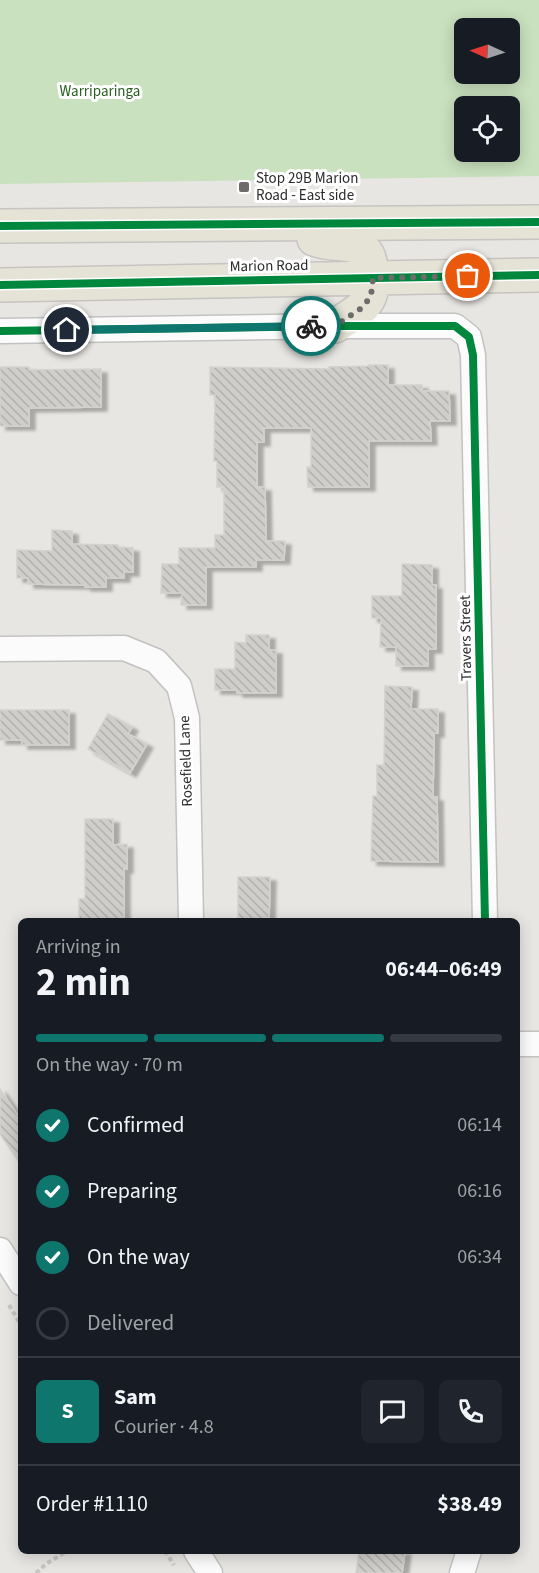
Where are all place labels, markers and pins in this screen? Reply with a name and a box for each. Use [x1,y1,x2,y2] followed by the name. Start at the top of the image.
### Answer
[256,168,358,206] place label: Stop 29B Marion Road - East side
[237,180,251,194] marker: Stop 29B Marion Road - East side
[442,250,493,301] pin
[41,304,92,355] pin

